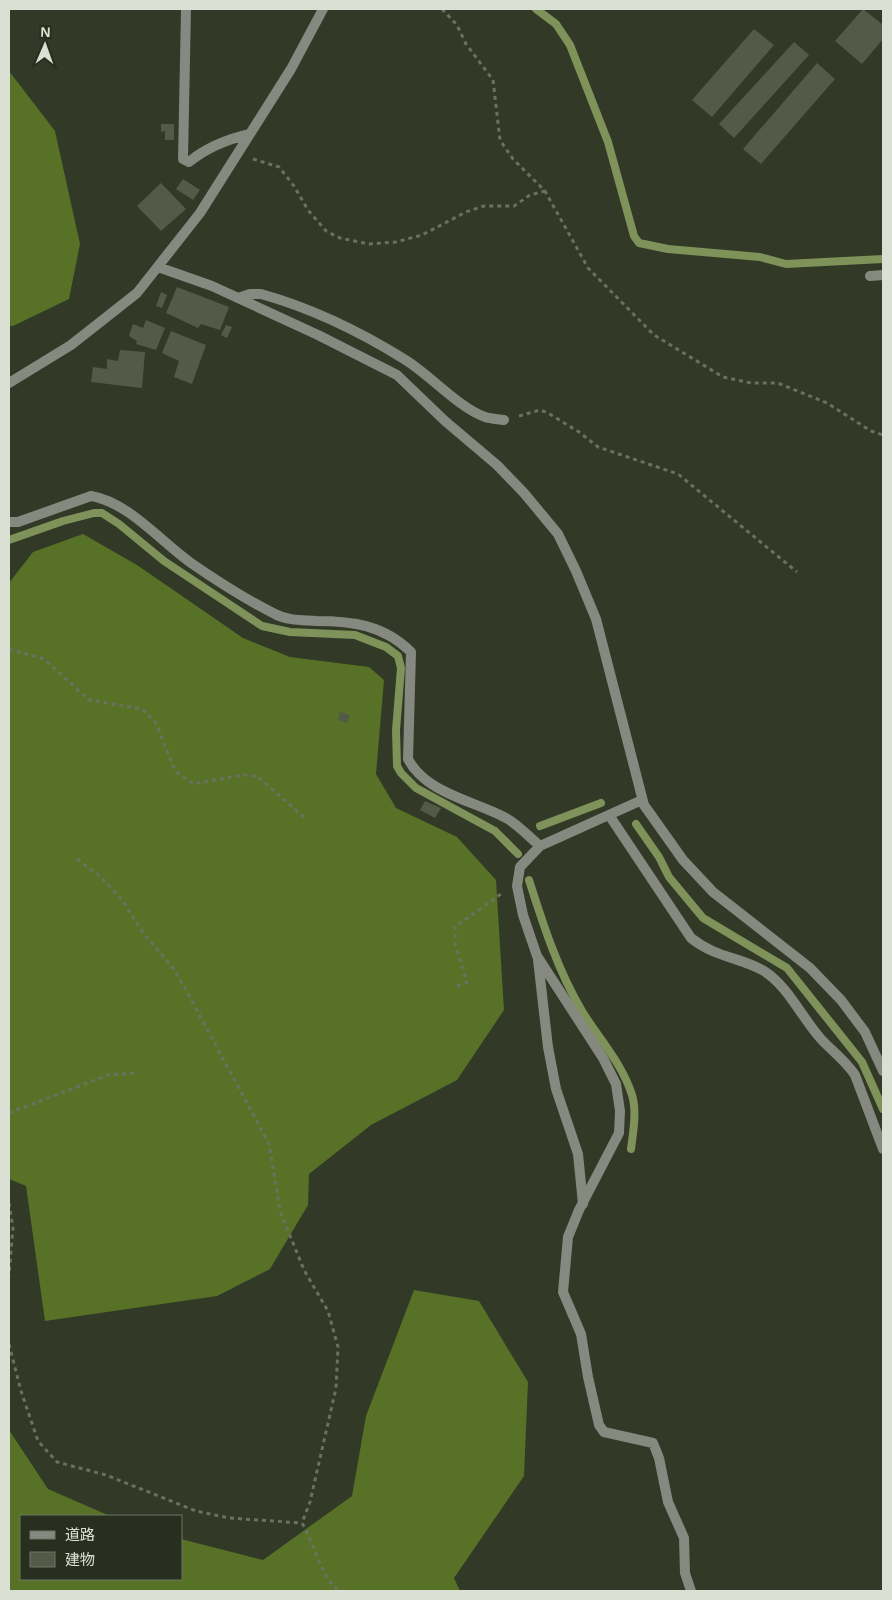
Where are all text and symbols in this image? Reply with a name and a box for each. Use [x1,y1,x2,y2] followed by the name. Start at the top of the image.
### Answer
[20,20,70,70] north arrow
[40,24,51,40] text: N
[20,1515,182,1580] legend
[65,1526,95,1543] text: 道路
[65,1551,95,1568] text: 建物

